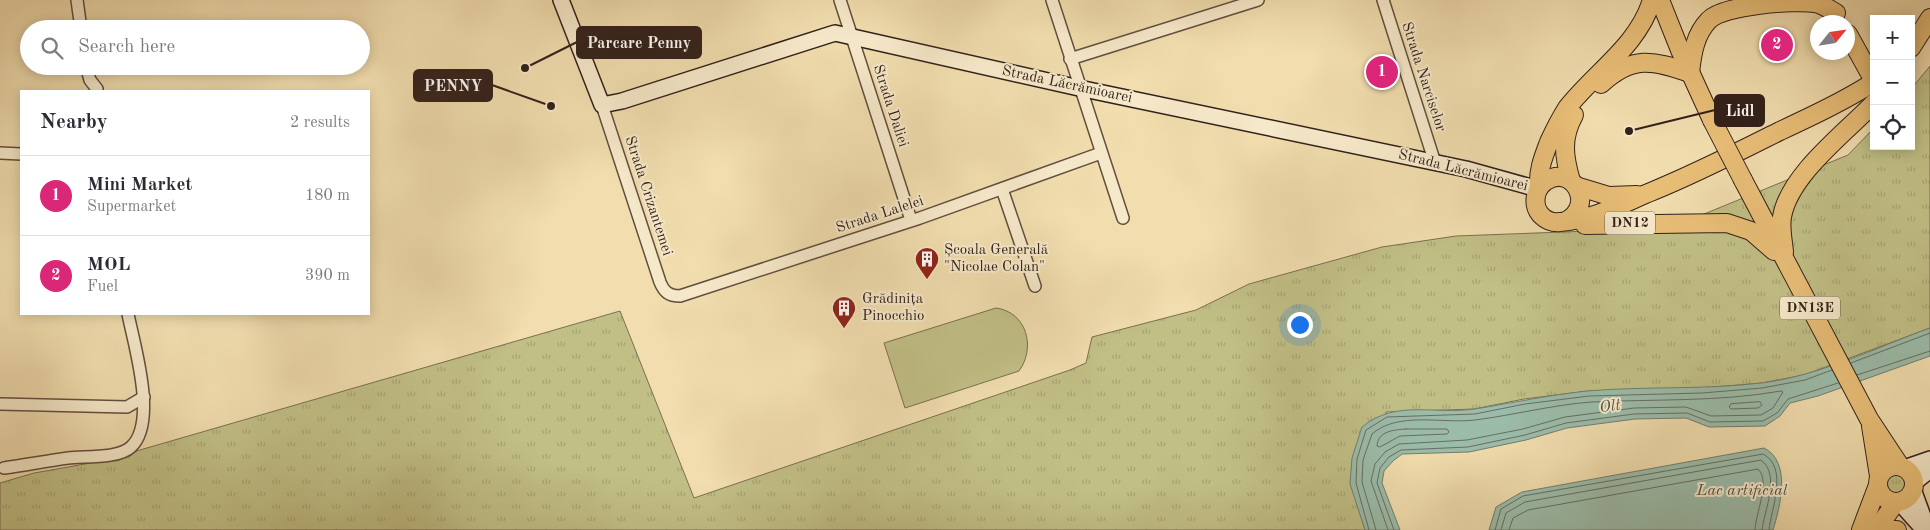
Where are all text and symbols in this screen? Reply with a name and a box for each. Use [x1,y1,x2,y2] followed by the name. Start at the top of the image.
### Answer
[1810,15,1855,60] north arrow
[1870,15,1915,150] map controls
[1870,15,1915,60] button: +
[20,20,370,75] search box
[1398,20,1448,134] street label: Strada Narciselor
[1761,26,1793,64] pin: 2
[577,27,701,58] callout: Parcare Penny
[38,34,66,62] icon: search
[587,36,691,52] text: Parcare Penny
[78,38,175,57] text: Search here
[1366,53,1398,91] pin: 1
[1870,60,1915,105] button: −
[870,63,910,149] street label: Strada Daliei
[1000,64,1134,106] street label: Strada Lăcrămioarei
[414,70,492,101] callout: PENNY
[424,79,482,95] text: PENNY
[1715,95,1764,126] callout: Lidl
[1726,104,1755,120] text: Lidl
[1870,105,1915,150] button: locate
[40,112,108,133] text: Nearby
[290,115,350,131] text: 2 results
[622,134,674,258] street label: Strada Crizantemei
[1397,148,1529,194] street label: Strada Lăcrămioarei
[87,176,192,195] text: Mini Market
[51,188,61,204] text: 1
[305,188,350,204] text: 180 m
[834,194,926,236] street label: Strada Lalelei
[87,199,176,215] text: Supermarket
[1605,212,1655,234] road number: DN12
[944,243,1049,275] place label: Școala Generală "Nicolae Colan"
[914,246,940,280] building icon: Școala Generală "Nicolae Colan"
[87,256,130,275] text: MOL
[51,268,61,284] text: 2
[305,268,350,284] text: 390 m
[87,279,118,295] text: Fuel
[862,292,925,324] place label: Grădinița Pinocchio
[831,295,857,329] building icon: Grădinița Pinocchio
[1780,296,1840,320] road number: DN13E
[1287,312,1313,338] your location
[1599,398,1622,416] water label: Olt
[1696,483,1788,499] water label: Lac artificial

